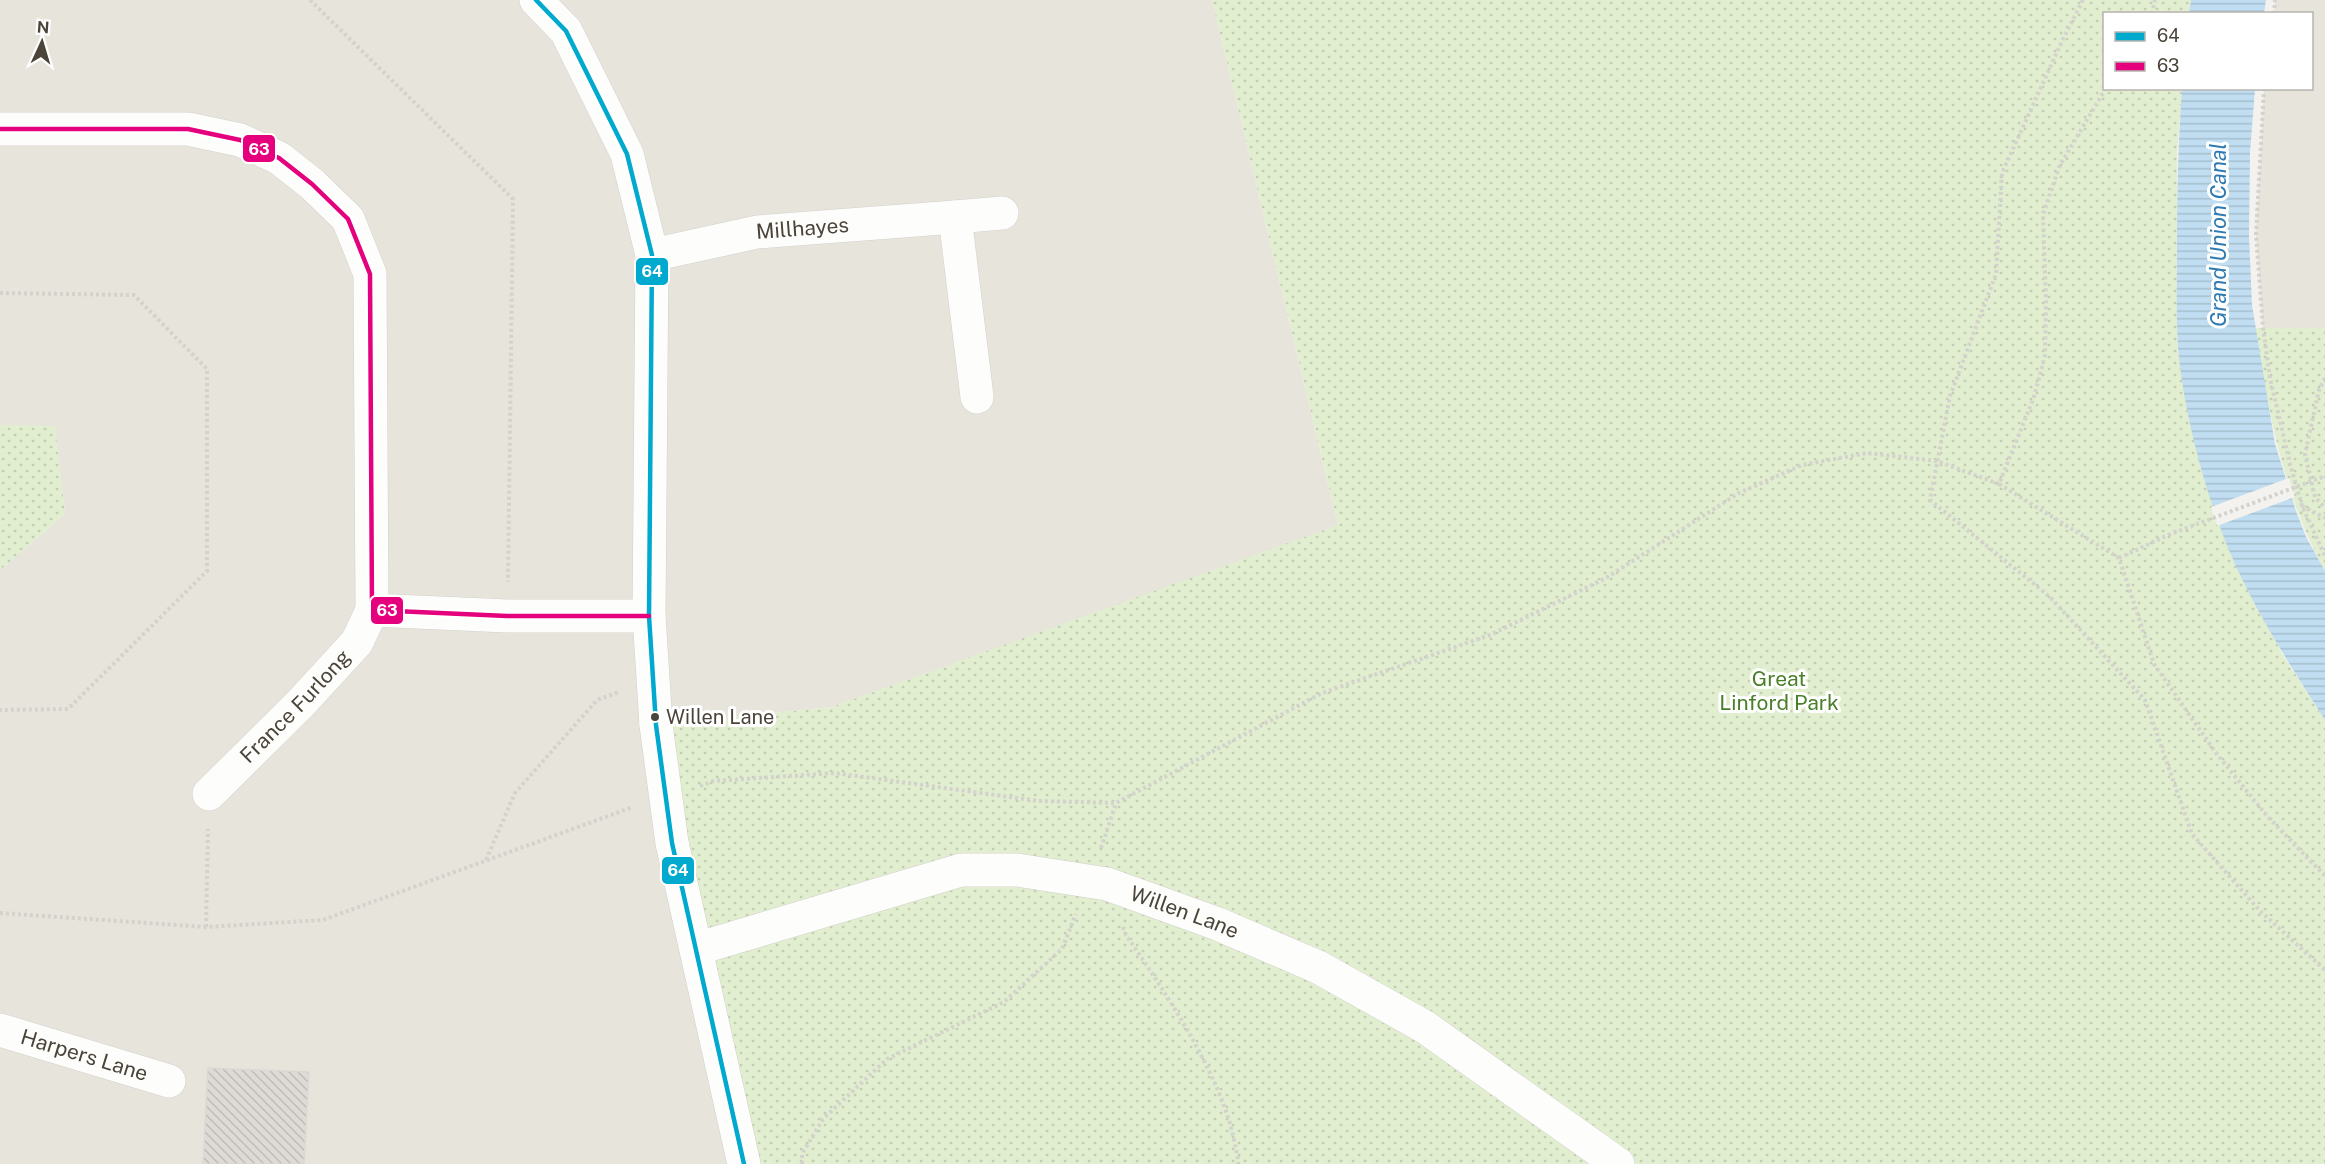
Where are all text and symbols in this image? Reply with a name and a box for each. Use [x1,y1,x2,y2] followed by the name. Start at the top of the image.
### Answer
[12,12,72,72] north arrow
[2103,12,2313,90] legend
[36,18,50,37] text: N
[2157,25,2180,46] text: 64
[2157,55,2179,76] text: 63
[242,134,276,163] line badge: 63
[248,140,270,159] text: 63
[2205,143,2231,327] water label: Grand Union Canal
[755,212,850,244] street label: Millhayes
[635,257,669,286] line badge: 64
[641,262,663,281] text: 64
[370,596,404,625] line badge: 63
[376,601,398,620] text: 63
[235,644,356,768] street label: France Furlong
[1719,666,1839,715] park label: Great Linford Park
[666,705,774,729] place label: Willen Lane
[649,711,661,723] marker: Willen Lane
[661,856,695,885] line badge: 64
[667,861,689,880] text: 64
[1127,880,1243,943] street label: Willen Lane
[18,1024,151,1086] street label: Harpers Lane

